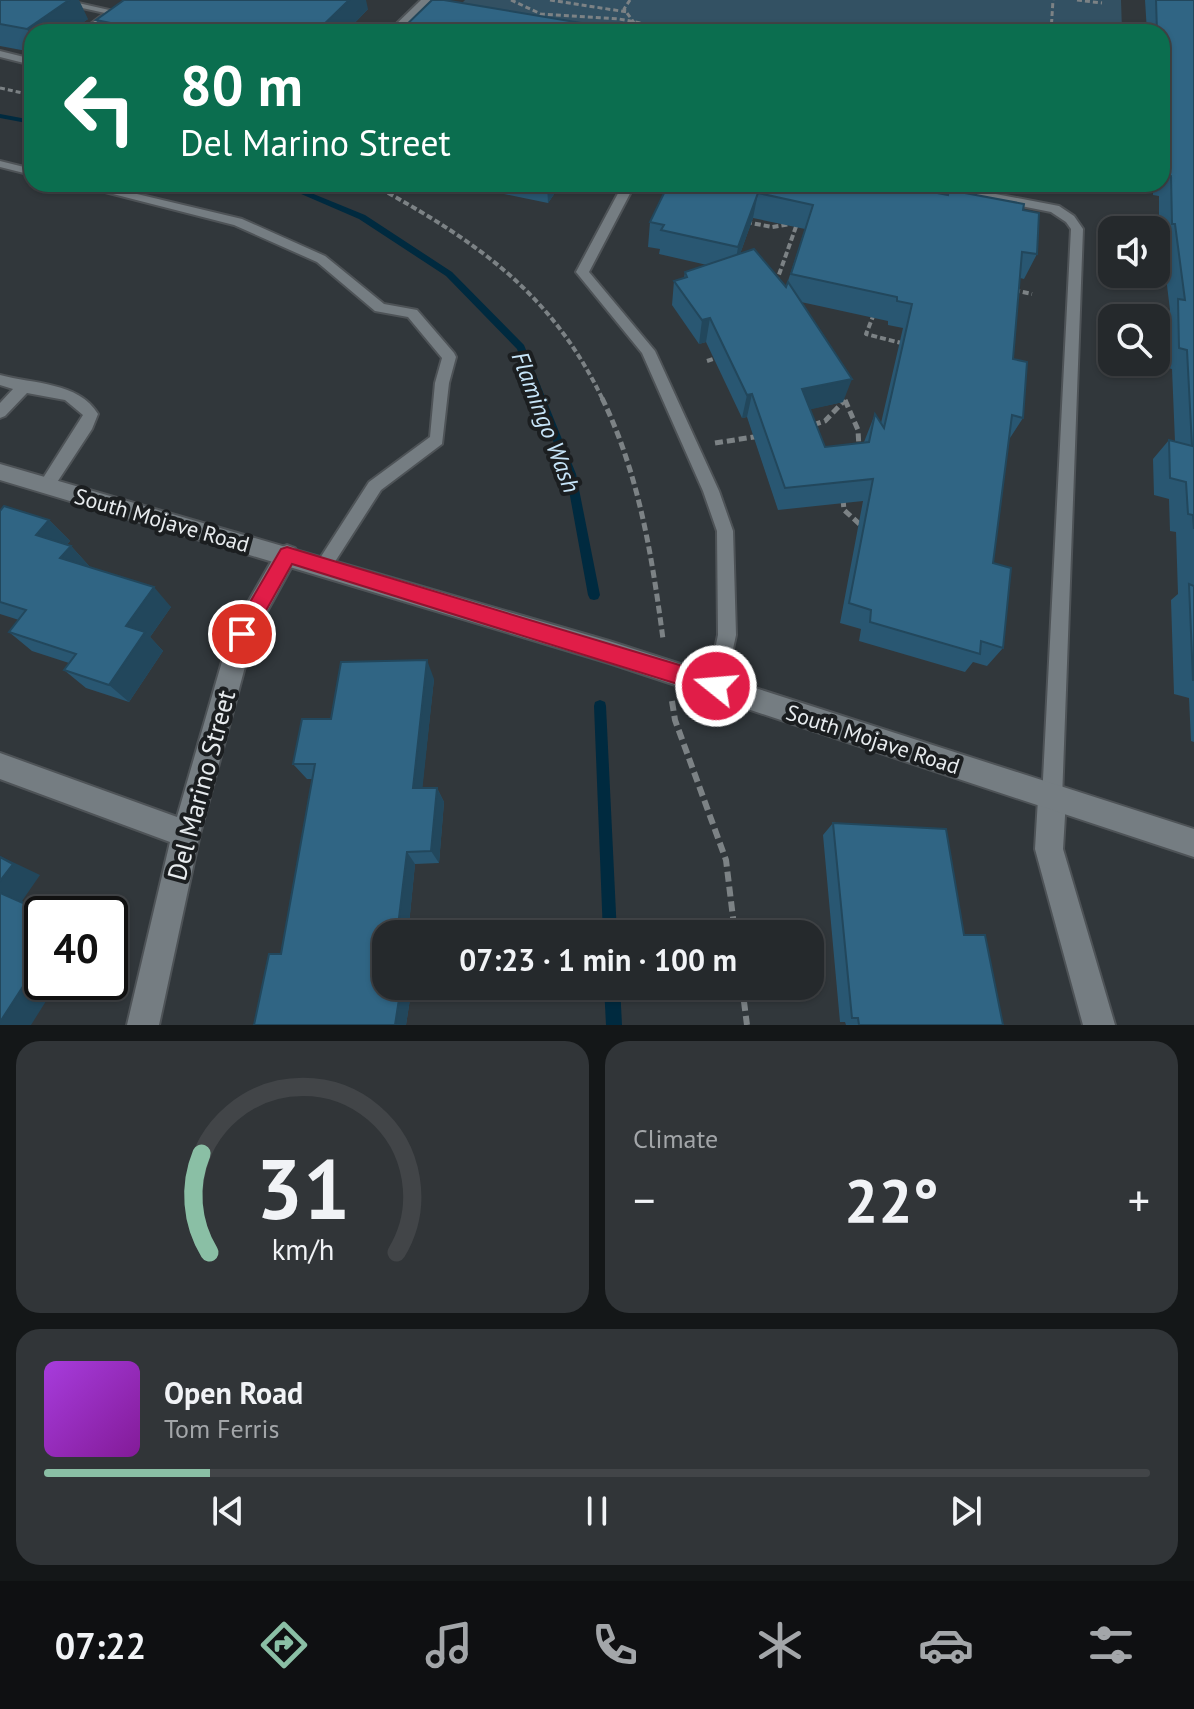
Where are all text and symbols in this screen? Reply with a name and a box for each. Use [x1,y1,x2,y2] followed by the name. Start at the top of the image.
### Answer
[180,49,303,121] text: 80 m
[48,56,152,160] icon: left
[180,119,451,166] text: Del Marino Street
[1098,216,1170,376] map controls
[1098,216,1170,288] button: sound
[1098,304,1170,376] button: search
[505,347,587,497] water label: Flamingo Wash
[71,482,253,558] street label: South Mojave Road
[208,600,276,668] pin
[220,612,264,656] icon: arrive
[674,644,758,728] position arrow
[160,686,242,884] street label: Del Marino Street
[783,698,963,780] street label: South Mojave Road
[24,896,128,1000] speed limit sign: 40
[459,940,737,979] text: 07:23 · 1 min · 100 m
[633,1122,718,1155] text: Climate
[255,1134,350,1242] text: 31
[844,1161,939,1239] text: 22°
[633,1171,655,1228] text: −
[1128,1171,1150,1228] text: +
[271,1231,334,1268] text: km/h
[164,1373,303,1412] text: Open Road
[164,1412,279,1445] text: Tom Ferris
[206,1489,250,1533] icon: previous
[575,1489,619,1533] icon: pause
[944,1489,988,1533] icon: next
[256,1617,312,1673] icon: directions
[421,1617,477,1673] icon: music
[587,1617,643,1673] icon: phone
[752,1617,808,1673] icon: climate
[918,1617,974,1673] icon: car
[1083,1617,1139,1673] icon: filters
[55,1622,146,1669] text: 07:22

